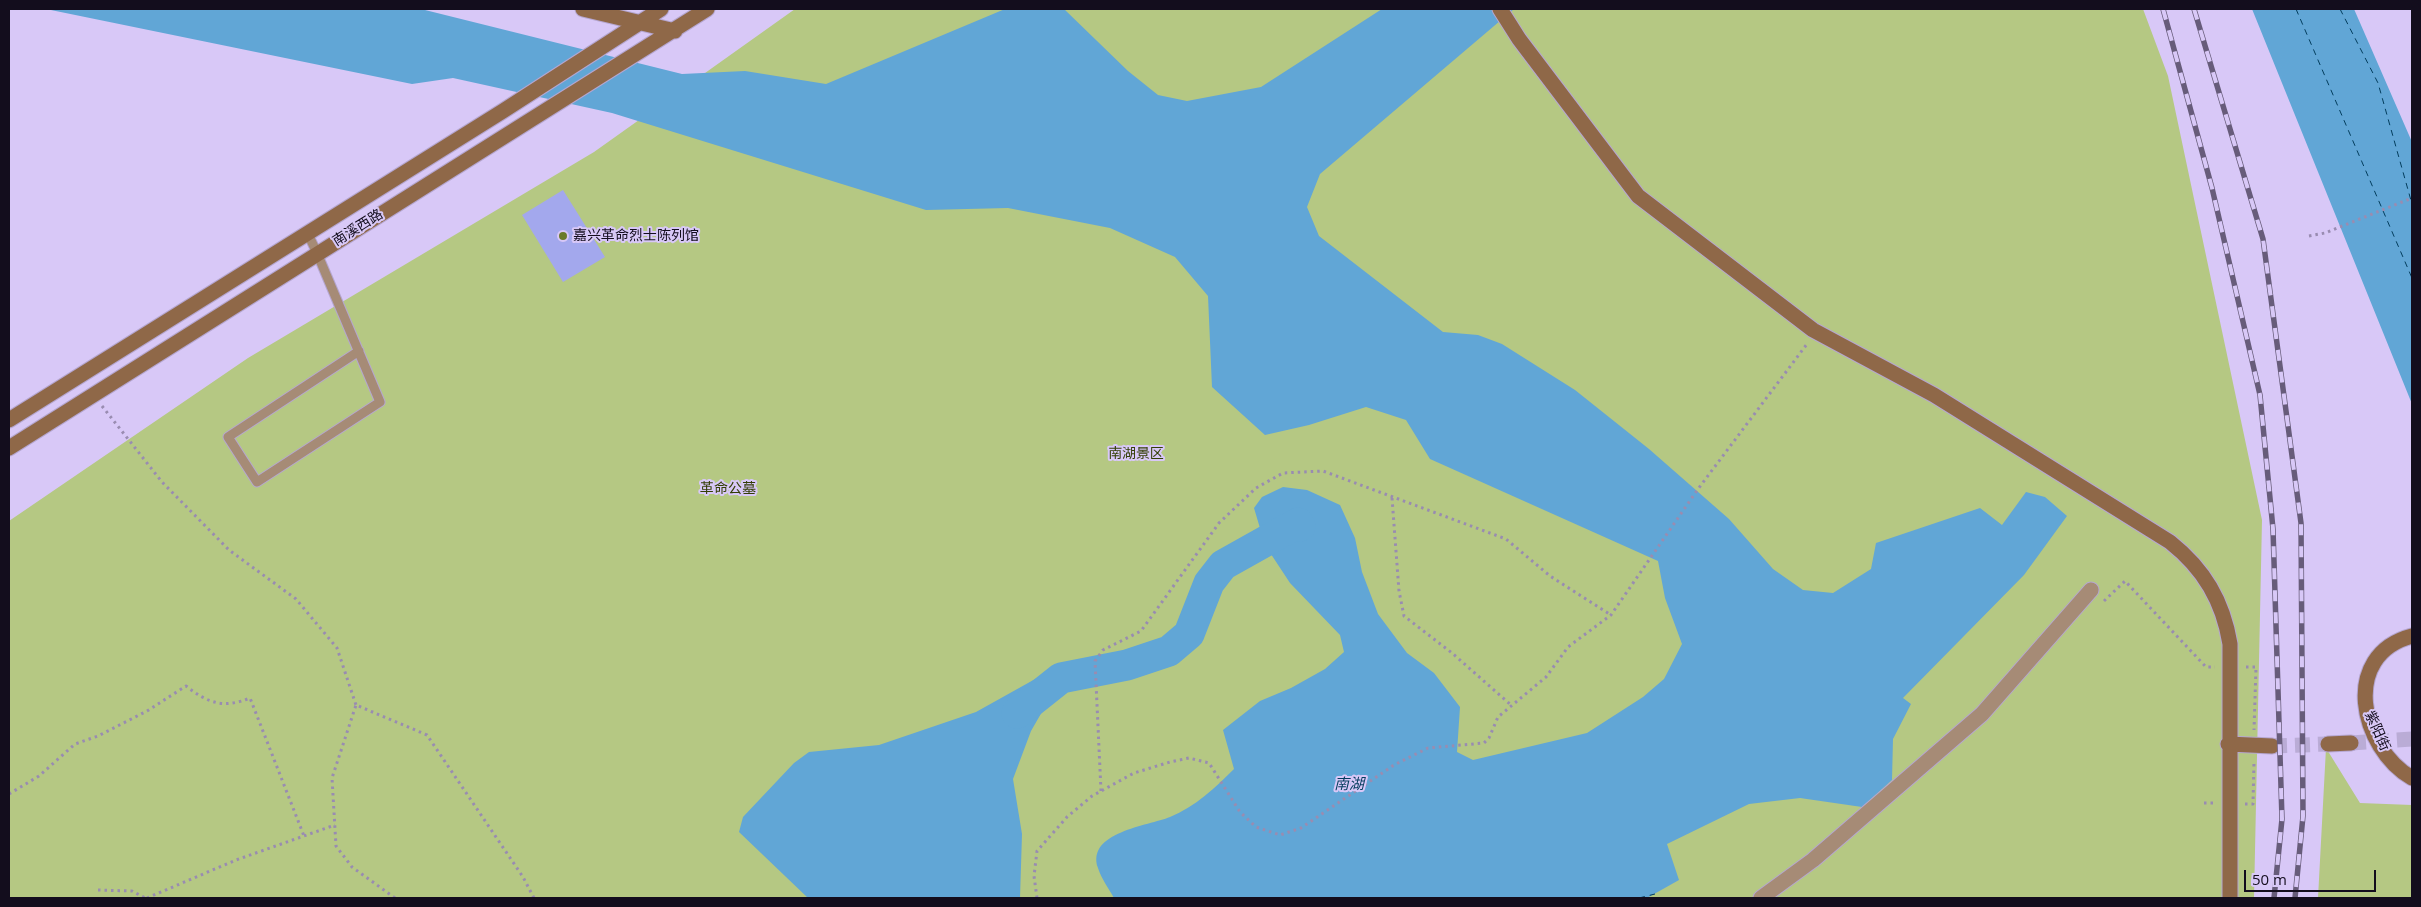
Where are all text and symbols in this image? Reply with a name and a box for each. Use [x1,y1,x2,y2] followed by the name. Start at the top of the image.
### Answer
[330,206,386,250] street label: 南溪西路
[573,228,699,244] place label: 嘉兴革命烈士陈列馆
[557,230,569,242] marker: 嘉兴革命烈士陈列馆
[1108,446,1164,462] park label: 南湖景区
[700,481,756,497] park label: 革命公墓
[2361,708,2393,754] street label: 紫阳街
[1334,776,1364,794] water label: 南湖
[2246,860,2378,892] scale bar
[2252,869,2287,889] text: 50 m

